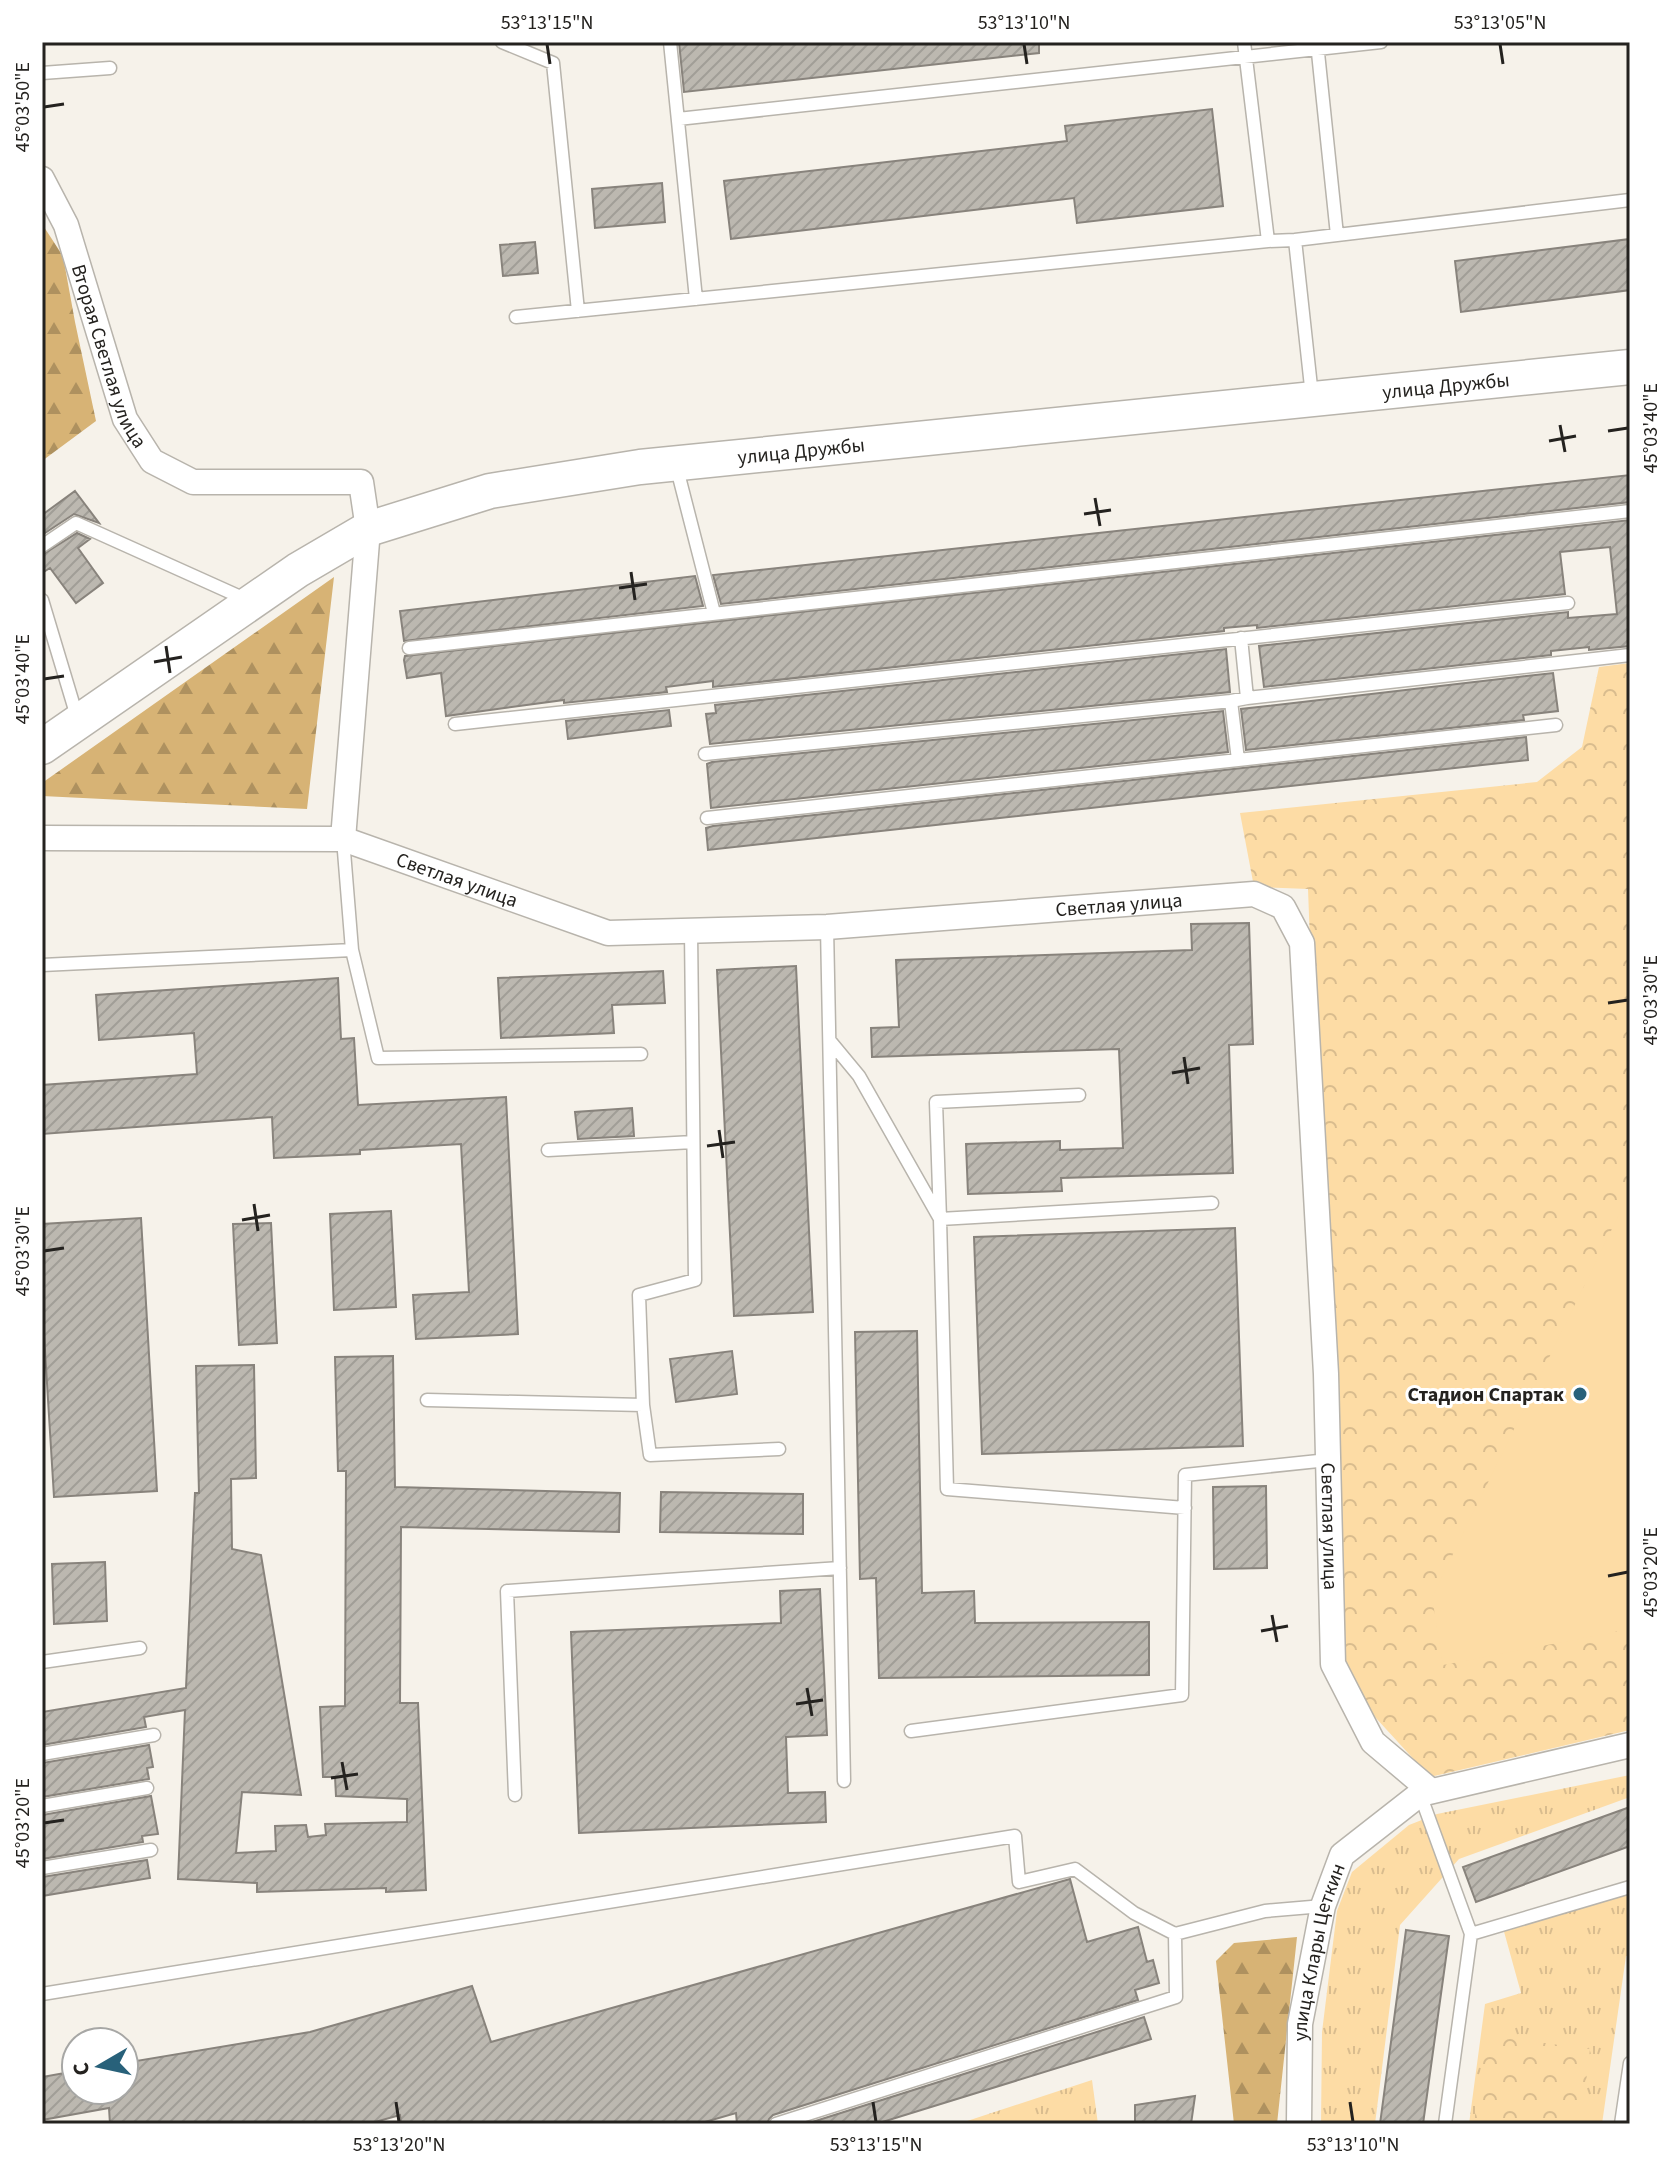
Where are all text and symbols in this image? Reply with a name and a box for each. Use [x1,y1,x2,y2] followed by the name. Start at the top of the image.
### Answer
[501,9,593,37] text: 53°13'15"N
[978,9,1070,37] text: 53°13'10"N
[1454,9,1546,37] text: 53°13'05"N
[9,62,37,152] text: 45°03'50"E
[64,261,153,454] street label: Вторая Светлая улица
[1381,366,1511,407] street label: улица Дружбы
[1637,383,1665,473] text: 45°03'40"E
[736,431,866,472] street label: улица Дружбы
[9,634,37,724] text: 45°03'40"E
[392,846,521,915] street label: Светлая улица
[1054,887,1183,924] street label: Светлая улица
[1637,955,1665,1045] text: 45°03'30"E
[9,1206,37,1296] text: 45°03'30"E
[1408,1381,1564,1409] place label: Стадион Спартак
[1571,1385,1589,1403] marker: Стадион Спартак
[1313,1462,1344,1590] street label: Светлая улица
[1637,1527,1665,1617] text: 45°03'20"E
[9,1778,37,1868] text: 45°03'20"E
[1287,1859,1353,2041] street label: улица Клары Цеткин
[60,2026,140,2106] north arrow
[64,2060,98,2078] text: С
[353,2131,445,2159] text: 53°13'20"N
[830,2131,922,2159] text: 53°13'15"N
[1307,2131,1399,2159] text: 53°13'10"N

